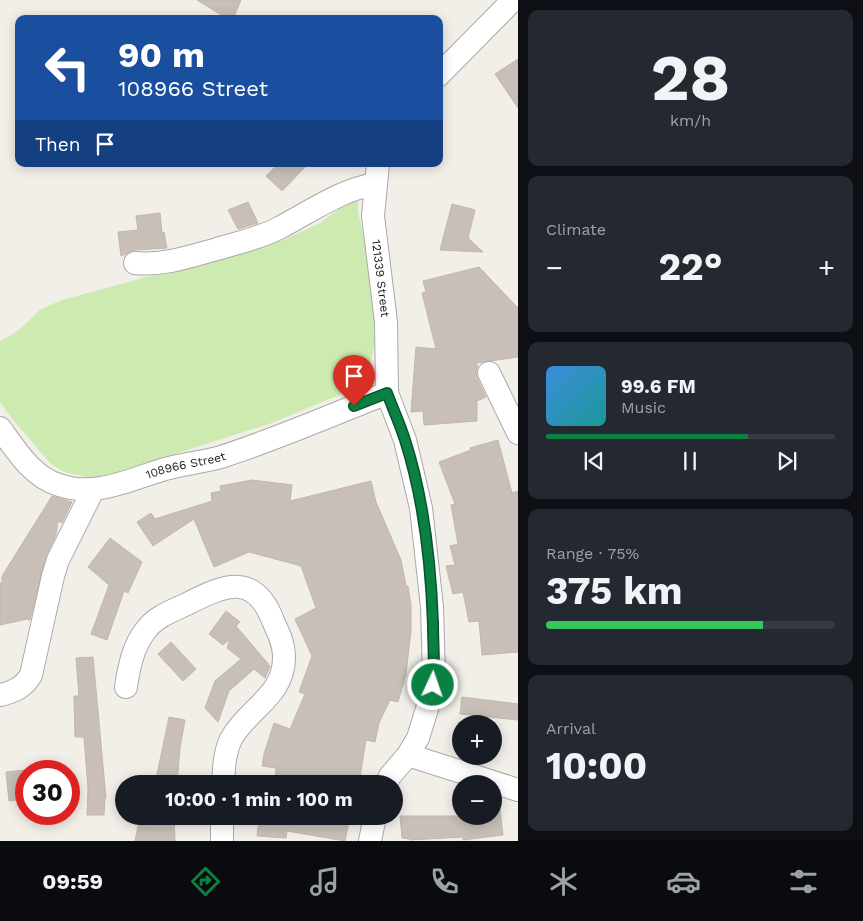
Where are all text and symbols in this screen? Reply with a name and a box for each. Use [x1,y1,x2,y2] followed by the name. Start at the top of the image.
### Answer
[118,34,205,76] text: 90 m
[35,35,100,100] icon: left
[651,40,730,116] text: 28
[118,76,268,101] text: 108966 Street
[670,111,711,130] text: km/h
[91,130,119,158] icon: arrive
[35,133,81,156] text: Then
[546,220,606,239] text: Climate
[369,239,392,318] street label: 121339 Street
[658,245,723,289] text: 22°
[546,251,563,284] text: −
[818,251,835,284] text: +
[333,355,375,406] pin
[340,362,368,390] icon: arrive
[621,375,696,398] text: 99.6 FM
[621,398,666,417] text: Music
[580,447,608,475] icon: previous
[676,447,704,475] icon: pause
[773,447,801,475] icon: next
[144,449,228,482] street label: 108966 Street
[546,544,639,563] text: Range · 75%
[546,569,683,613] text: 375 km
[406,658,458,710] position arrow
[452,715,502,825] map controls
[452,715,502,765] button: +
[546,719,596,738] text: Arrival
[546,744,647,788] text: 10:00
[15,760,80,825] speed limit sign: 30
[452,775,502,825] button: −
[165,788,353,811] text: 10:00 · 1 min · 100 m
[188,864,223,899] icon: directions
[307,864,342,899] icon: music
[427,864,462,899] icon: phone
[546,864,581,899] icon: climate
[666,864,701,899] icon: car
[786,864,821,899] icon: filters
[42,869,103,894] text: 09:59

